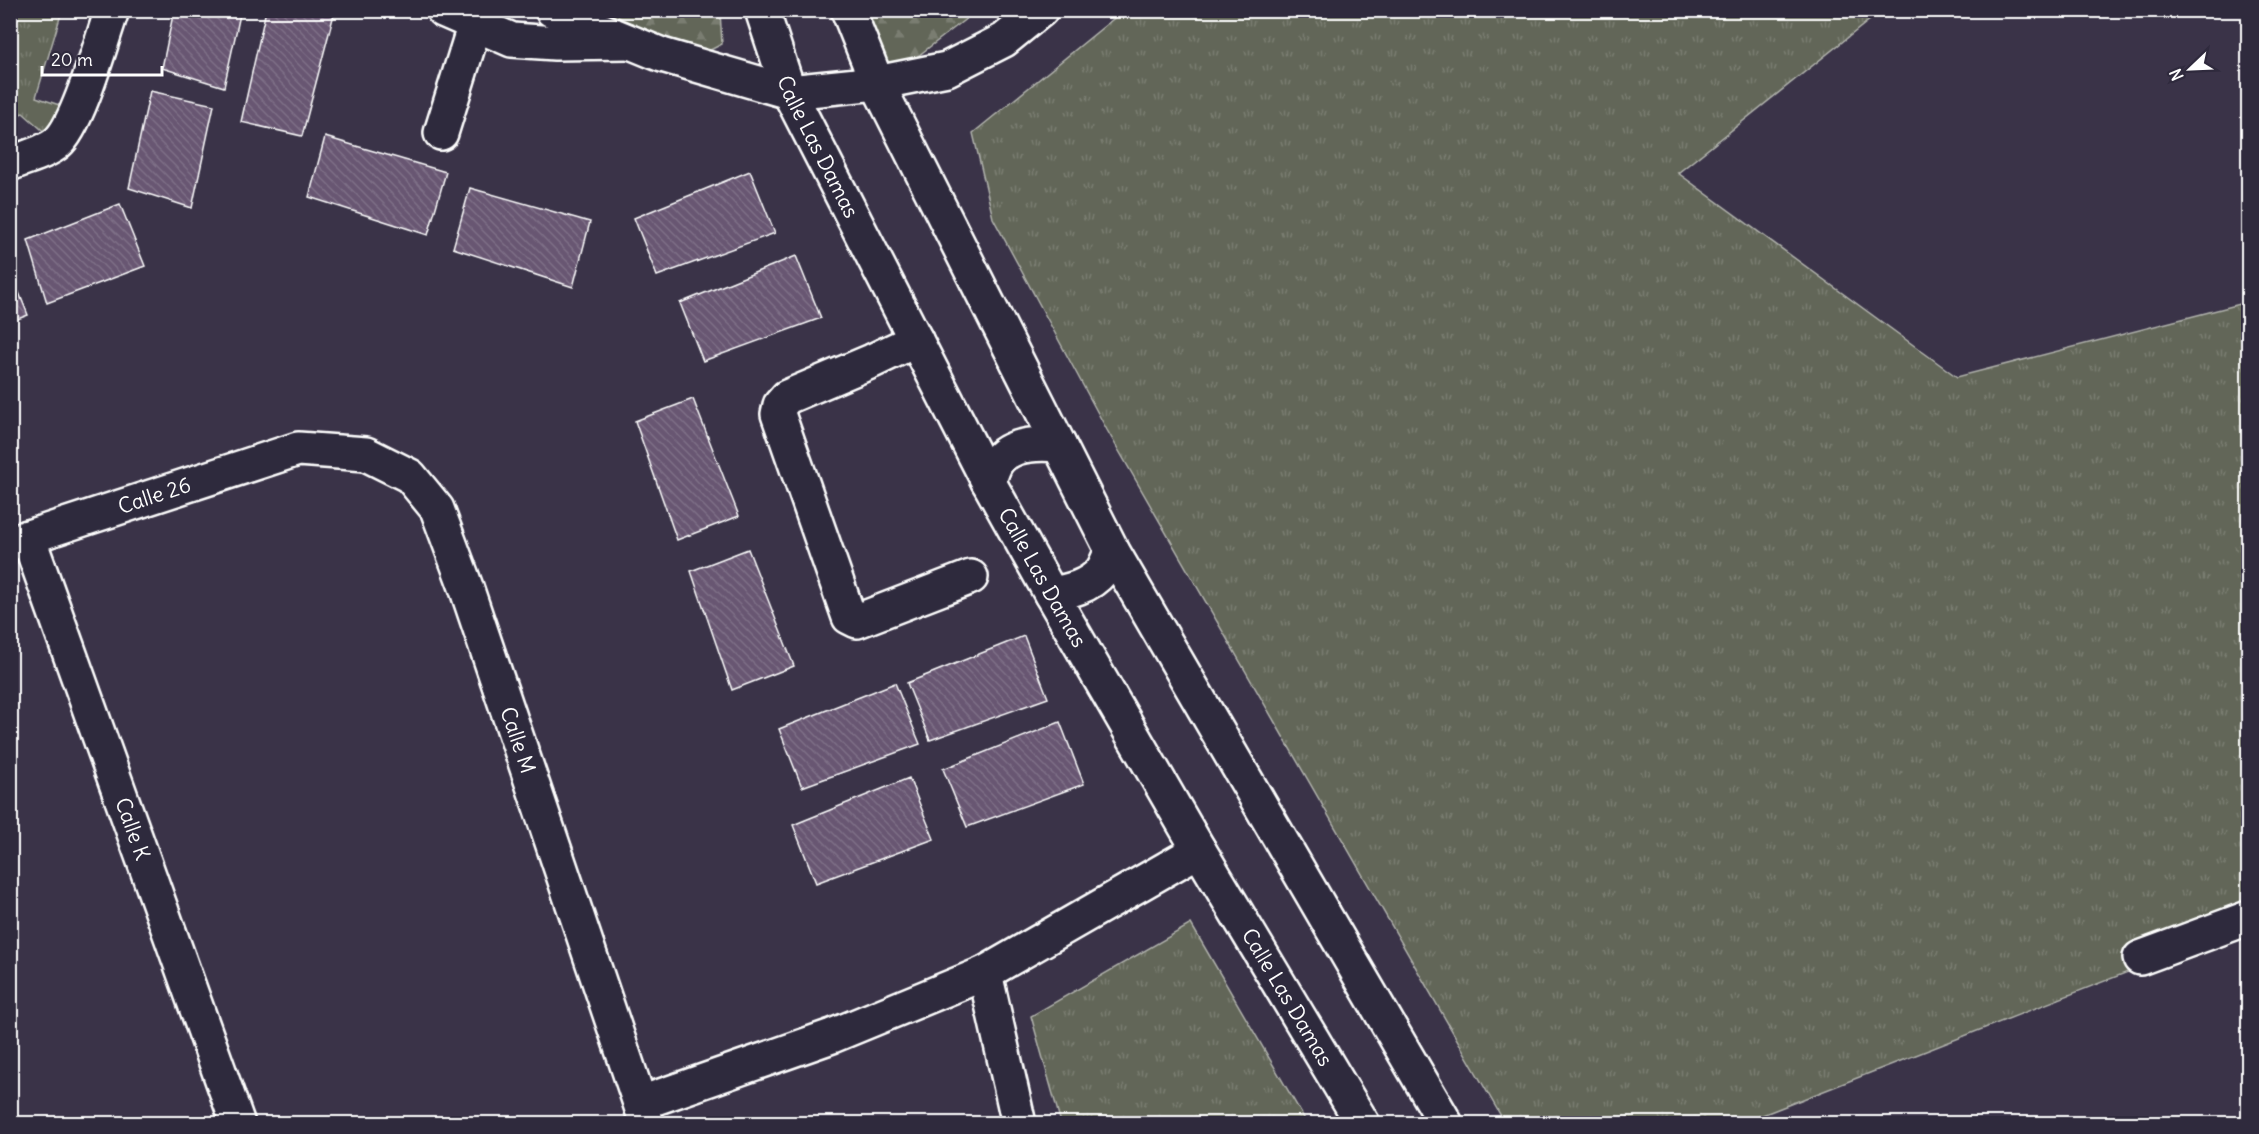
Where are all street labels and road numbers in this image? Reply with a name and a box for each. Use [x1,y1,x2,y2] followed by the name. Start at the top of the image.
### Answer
[772,72,865,222] street label: Calle Las Damas
[114,471,194,520] street label: Calle 26
[993,503,1093,652] street label: Calle Las Damas
[494,703,542,777] street label: Calle M
[109,794,156,864] street label: Calle K
[1236,923,1339,1071] street label: Calle Las Damas

